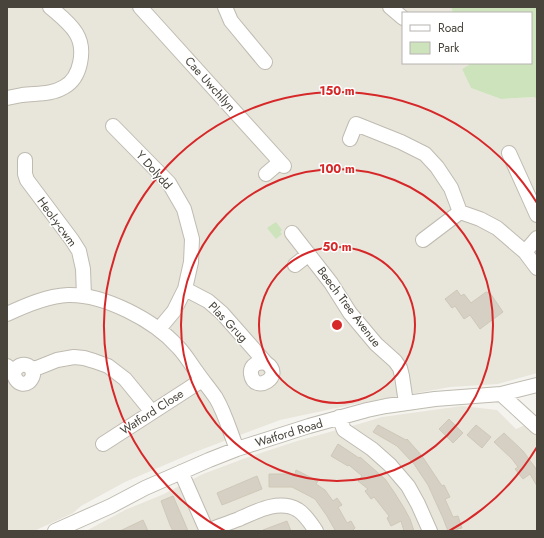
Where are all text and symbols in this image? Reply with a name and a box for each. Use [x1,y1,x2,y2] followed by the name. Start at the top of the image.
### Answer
[402,12,532,64] legend
[438,19,464,37] text: Road
[438,39,460,57] text: Park
[180,53,240,115] street label: Cae Uwchllyn
[319,82,355,100] text: 150 m
[132,147,176,193] street label: Y Dolydd
[319,160,355,178] text: 100 m
[33,193,81,251] street label: Heol-y-cwm
[322,238,352,256] text: 50 m
[313,263,385,351] street label: Beech Tree Avenue
[204,298,252,346] street label: Plas Grug
[330,318,344,332] centre of rings
[117,385,187,439] street label: Watford Close
[253,414,325,452] street label: Watford Road

